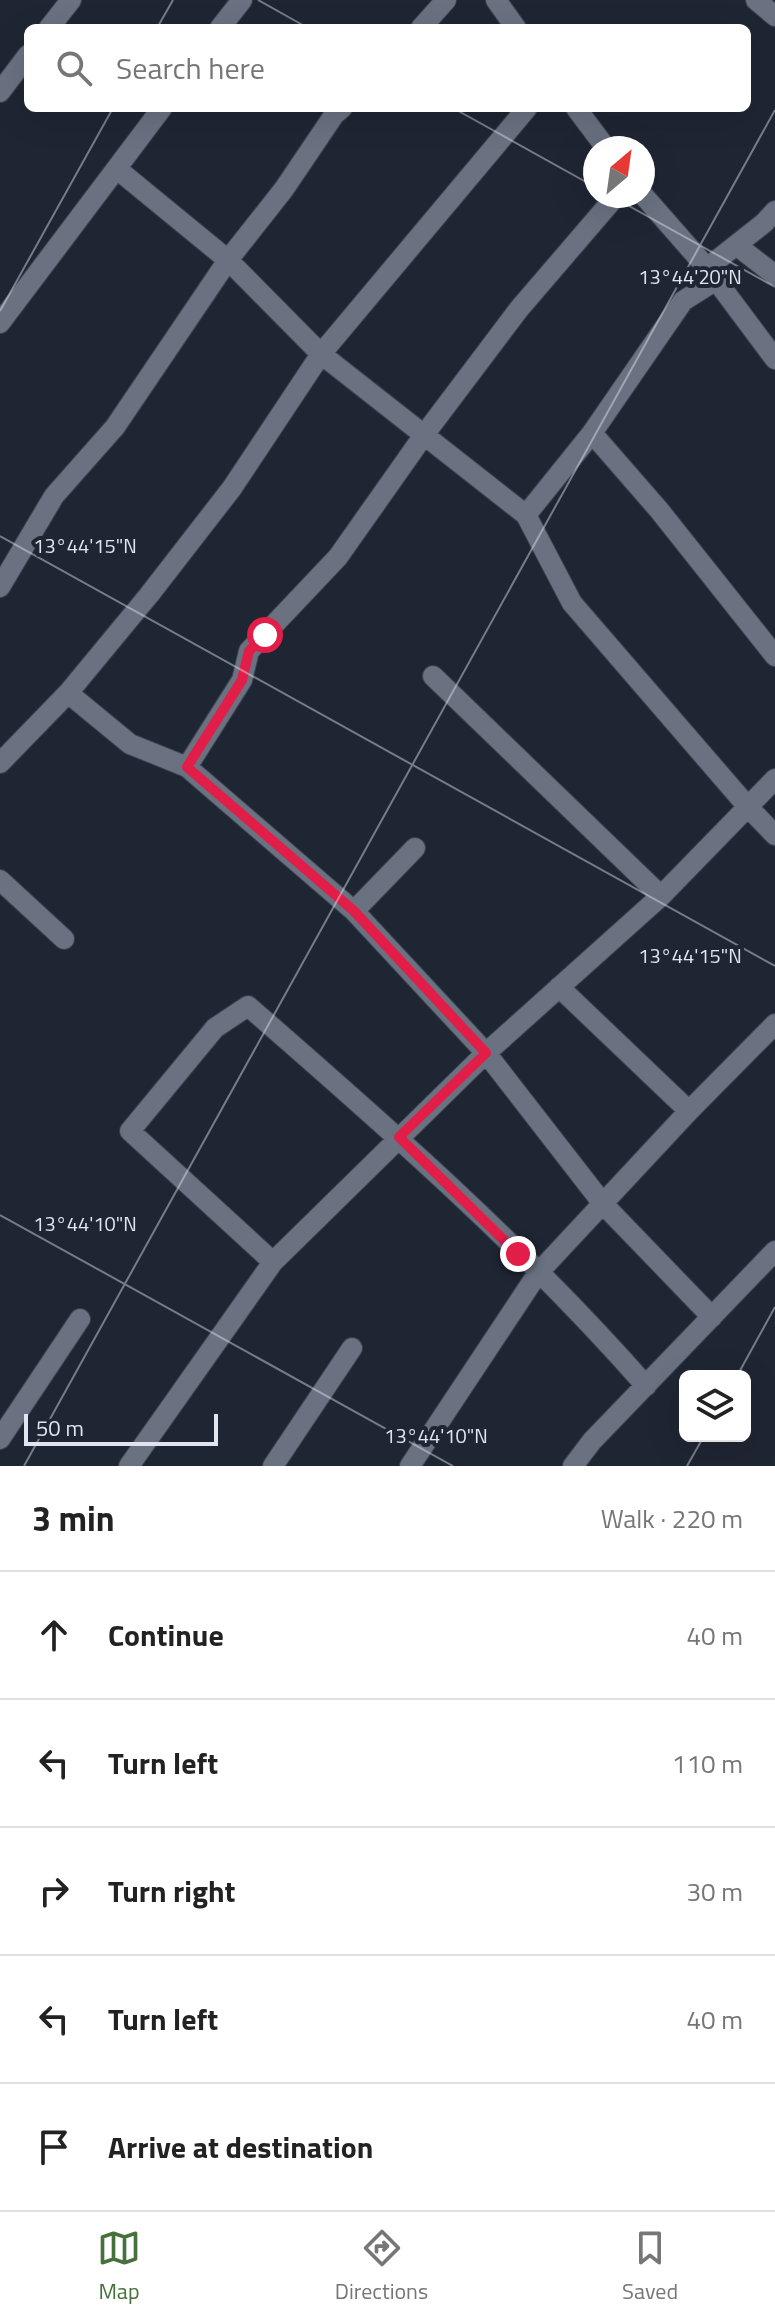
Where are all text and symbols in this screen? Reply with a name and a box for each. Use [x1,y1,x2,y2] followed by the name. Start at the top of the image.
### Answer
[24,24,751,112] search box
[116,45,265,91] text: Search here
[52,46,96,90] icon: search
[583,136,655,208] north arrow
[638,261,742,292] text: 13°44'20"N
[33,530,137,561] text: 13°44'15"N
[247,617,283,653] route start
[638,940,742,971] text: 13°44'15"N
[33,1208,137,1239] text: 13°44'10"N
[500,1236,536,1272] route end
[679,1370,751,1442] map controls
[679,1370,751,1442] button: layers
[24,1410,218,1446] scale bar
[36,1411,84,1445] text: 50 m
[384,1420,488,1451] text: 13°44'10"N
[32,1492,115,1544] text: 3 min
[601,1499,743,1538] text: Walk · 220 m
[108,1612,224,1658] text: Continue
[32,1613,76,1657] icon: ahead
[686,1616,743,1655] text: 40 m
[108,1740,218,1786] text: Turn left
[32,1741,76,1785] icon: left
[672,1744,743,1783] text: 110 m
[108,1868,236,1914] text: Turn right
[32,1869,76,1913] icon: right
[686,1872,743,1911] text: 30 m
[108,1996,218,2042] text: Turn left
[32,1997,76,2041] icon: left
[686,2000,743,2039] text: 40 m
[108,2124,373,2170] text: Arrive at destination
[32,2125,76,2169] icon: arrive
[97,2226,141,2308] tab: Map
[335,2226,428,2308] tab: Directions
[622,2226,678,2308] tab: Saved

